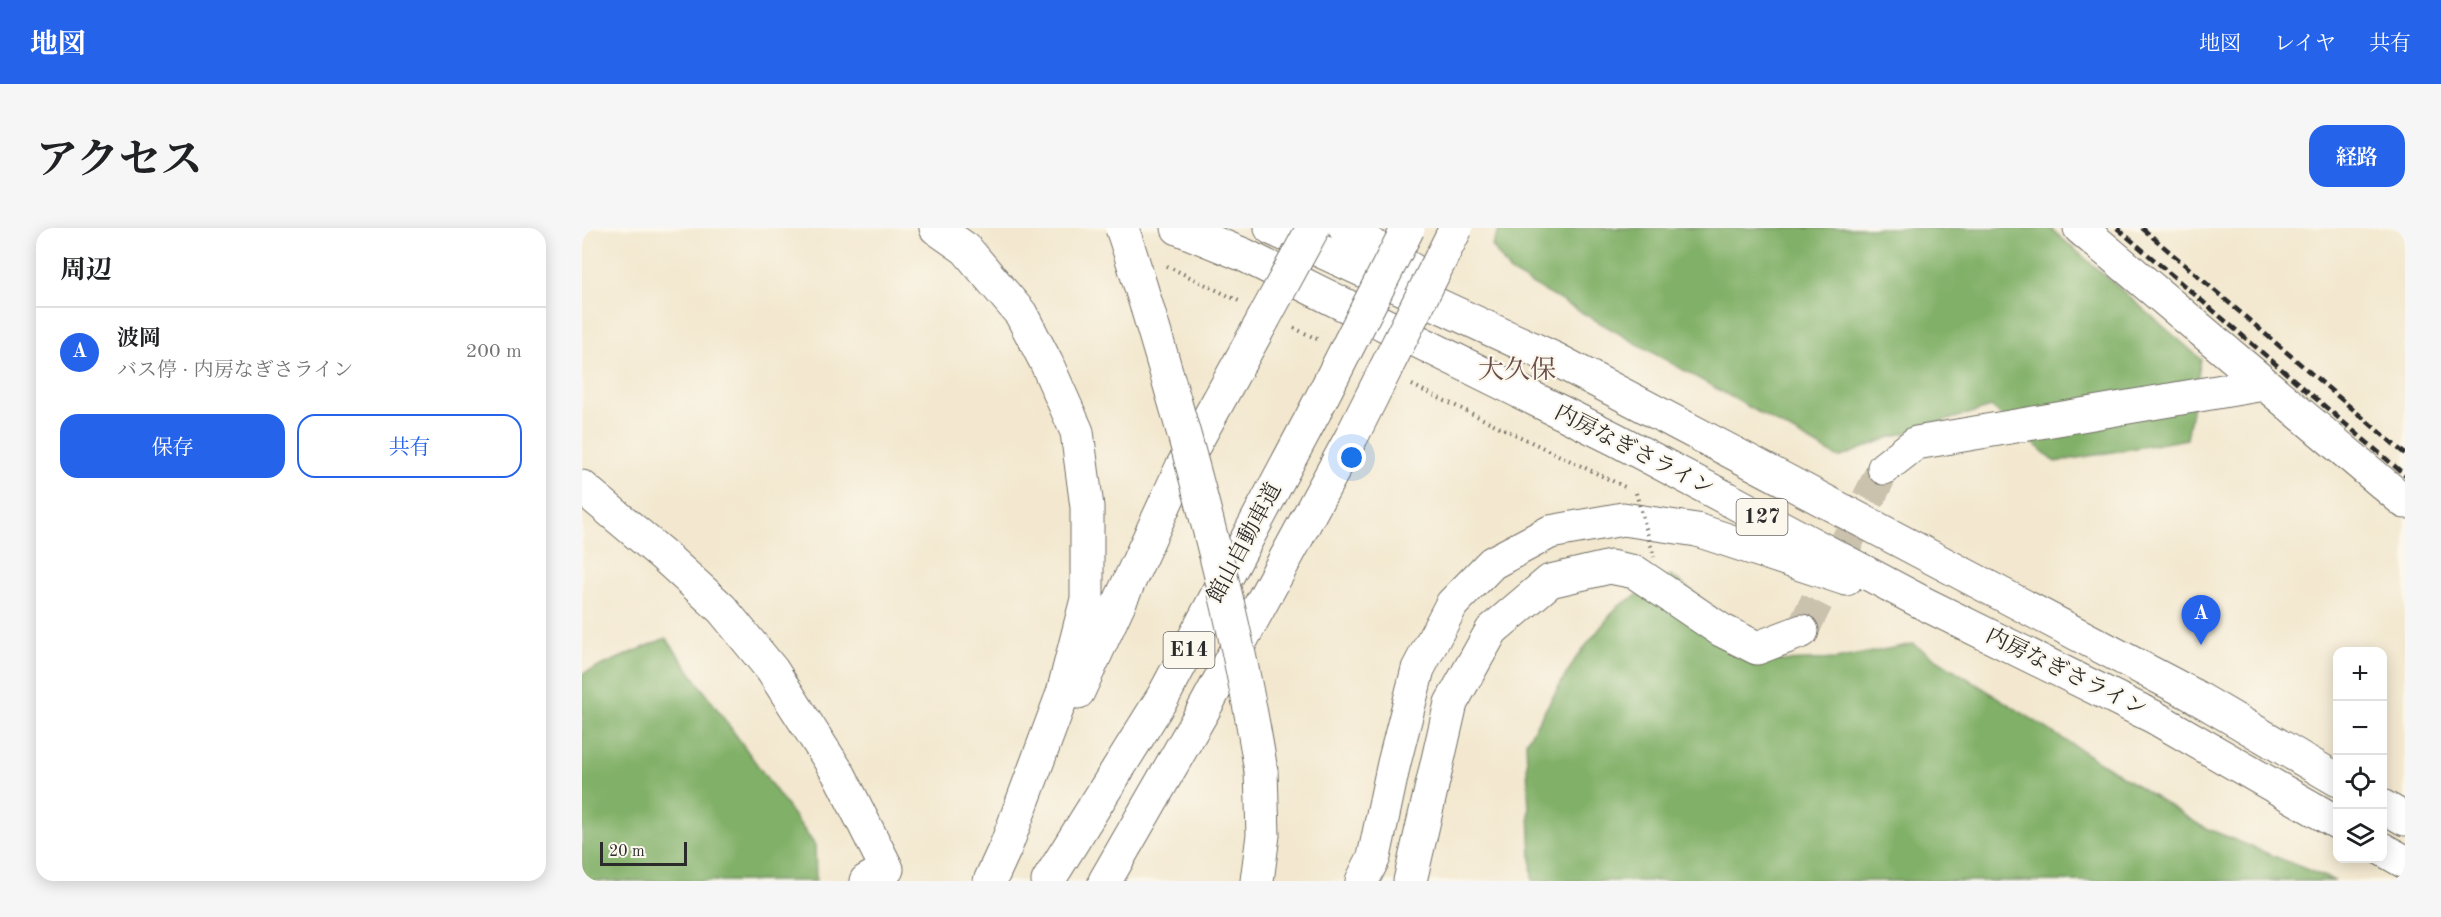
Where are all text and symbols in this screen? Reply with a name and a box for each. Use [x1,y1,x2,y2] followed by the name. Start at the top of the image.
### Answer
[30,32,86,60] text: 地図
[2199,34,2241,55] text: 地図
[2274,34,2336,55] text: レイヤ
[2369,34,2411,55] text: 共有
[2309,125,2405,187] button: 経路
[36,141,203,183] text: アクセス
[60,258,112,284] text: 周辺
[117,328,161,350] text: 波岡
[72,342,87,362] text: A
[466,342,522,362] text: 200 m
[1478,356,1556,384] district label: 大久保
[117,361,353,381] text: バス停 · 内房なぎさライン
[1551,400,1718,501] street label: 内房なぎさライン
[60,414,285,478] button: 保存
[297,414,522,478] button: 共有
[1337,443,1366,472] your location
[1203,479,1286,606] street label: 館山自動車道
[1736,499,1788,535] road number: 127
[2182,596,2220,645] pin: A
[1982,623,2150,721] street label: 内房なぎさライン
[1164,632,1214,668] road number: E14
[2333,647,2387,863] map controls
[2333,647,2387,701] button: +
[2333,701,2387,755] button: −
[2333,755,2387,809] button: locate
[2333,809,2387,863] button: layers
[600,839,687,866] scale bar
[609,844,645,860] text: 20 m

